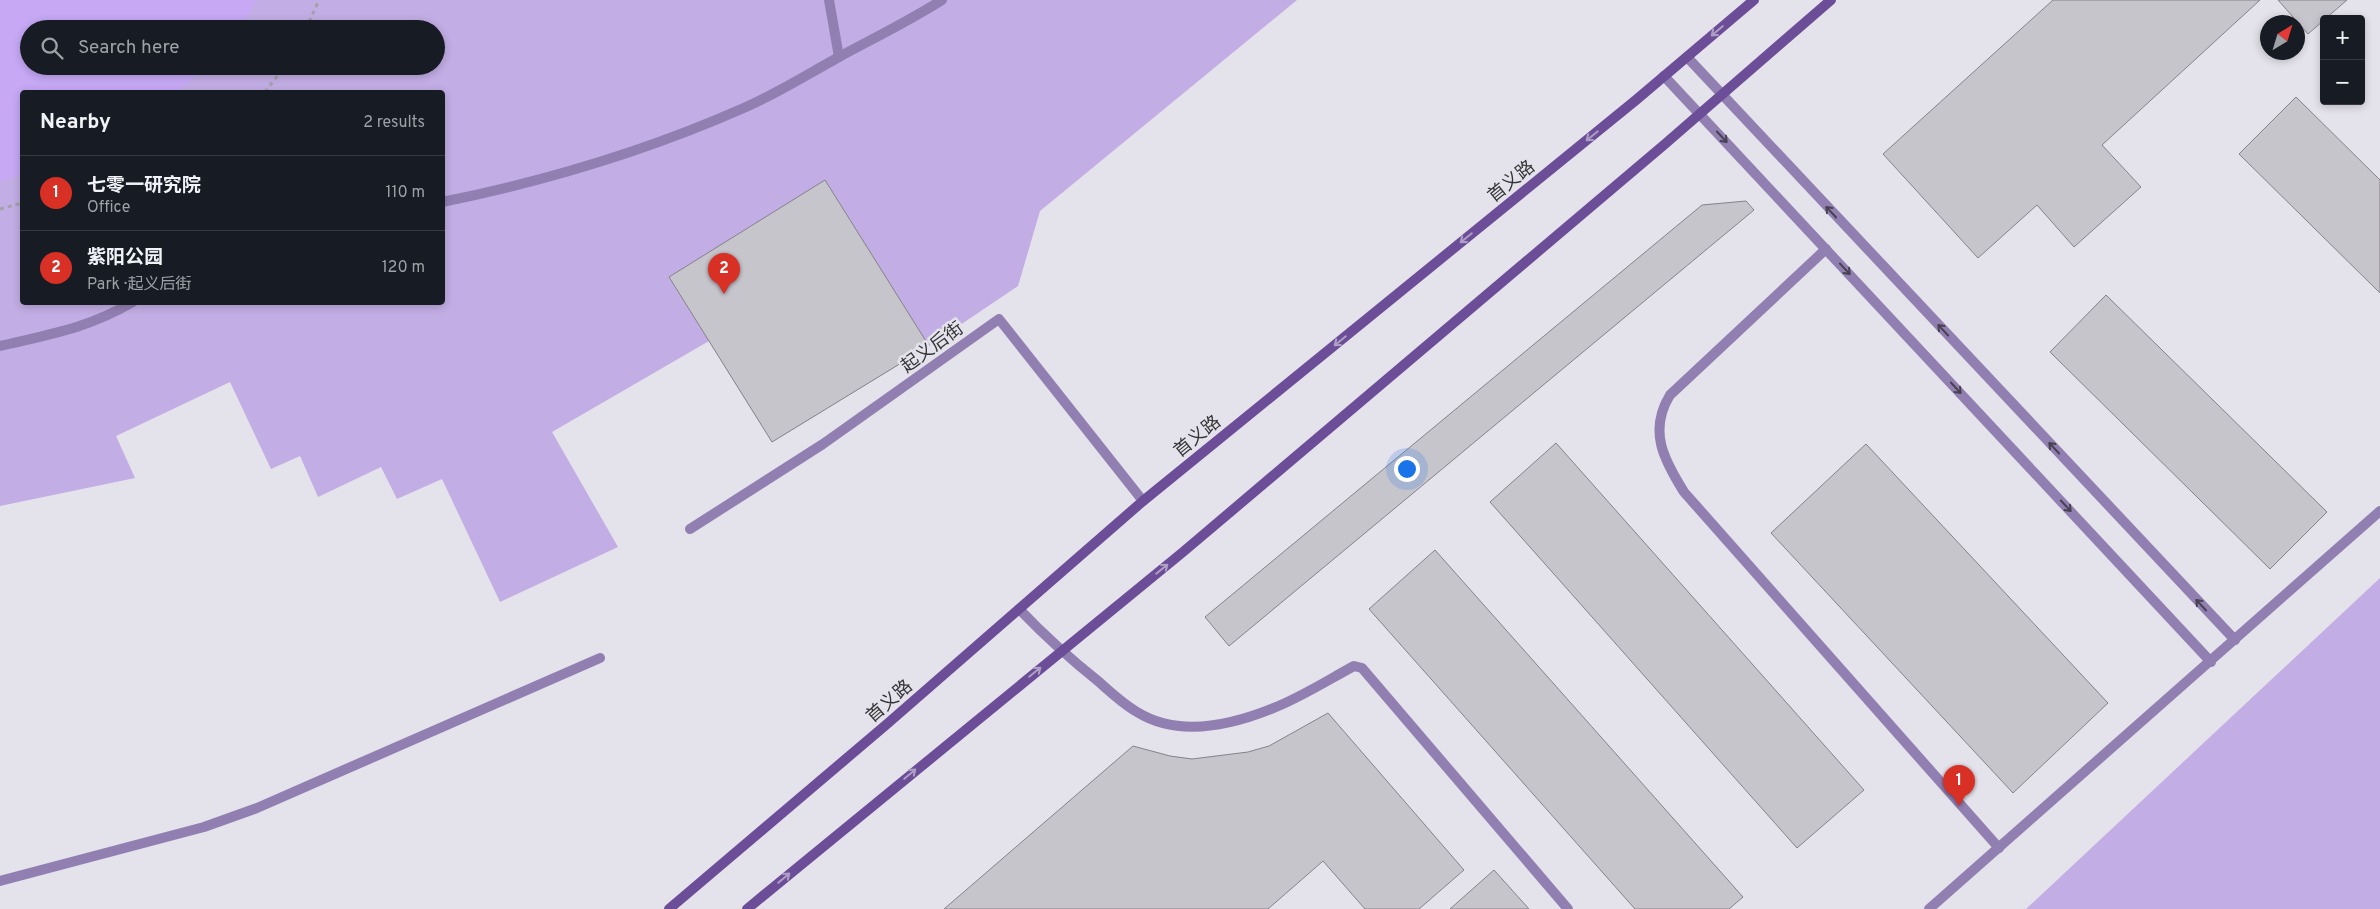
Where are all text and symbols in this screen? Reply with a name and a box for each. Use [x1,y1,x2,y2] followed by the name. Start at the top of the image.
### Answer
[2260,15,2305,60] north arrow
[2320,15,2365,105] map controls
[2320,15,2365,60] button: +
[20,20,445,75] search box
[1710,26,1723,37] one-way arrow
[38,34,66,62] icon: search
[78,36,180,60] text: Search here
[2320,60,2365,105] button: −
[40,109,111,136] text: Nearby
[363,113,425,133] text: 2 results
[1586,130,1599,141] one-way arrow
[1716,130,1728,143] one-way arrow
[1484,156,1540,208] street label: 首义路
[87,174,201,198] text: 七零一研究院
[53,183,59,203] text: 1
[385,183,425,203] text: 110 m
[87,198,130,218] text: Office
[1825,205,1837,218] one-way arrow
[1460,233,1473,244] one-way arrow
[87,246,163,270] text: 紫阳公园
[708,253,740,294] pin: 2
[51,258,61,278] text: 2
[382,258,425,278] text: 120 m
[1839,262,1851,275] one-way arrow
[87,275,192,295] text: Park · 起义后街
[897,318,969,379] street label: 起义后街
[1937,324,1949,336] one-way arrow
[1334,335,1347,346] one-way arrow
[1950,381,1961,394] one-way arrow
[1170,411,1226,463] street label: 首义路
[2048,442,2060,455] one-way arrow
[1394,456,1420,482] your location
[2060,500,2072,513] one-way arrow
[1155,563,1168,574] one-way arrow
[2195,599,2207,611] one-way arrow
[1029,666,1042,677] one-way arrow
[862,676,918,729] street label: 首义路
[1943,765,1975,806] pin: 1
[903,769,916,780] one-way arrow
[778,872,791,883] one-way arrow

